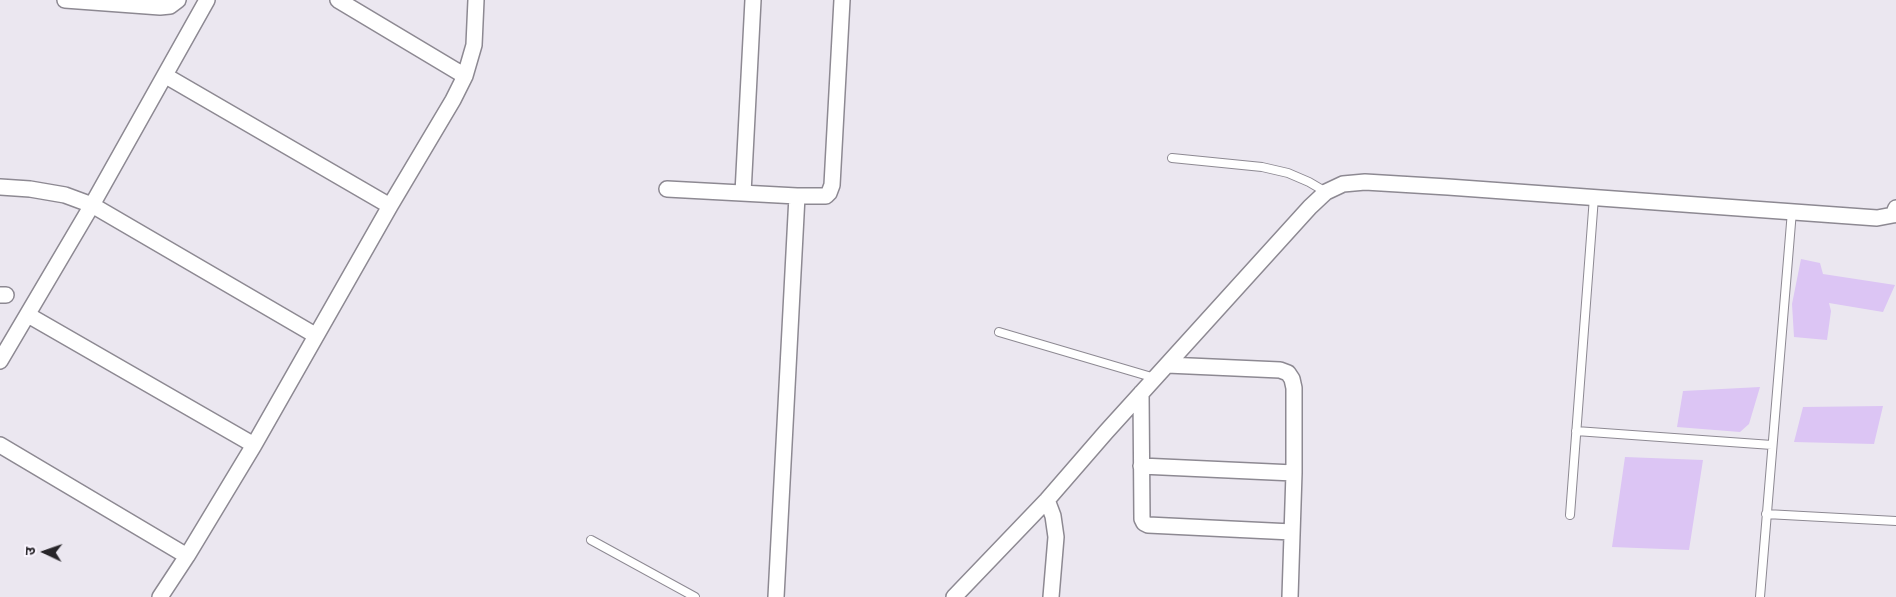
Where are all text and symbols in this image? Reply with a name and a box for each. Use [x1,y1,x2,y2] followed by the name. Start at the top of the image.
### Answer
[20,527,70,577] north arrow
[20,547,39,556] text: उ

